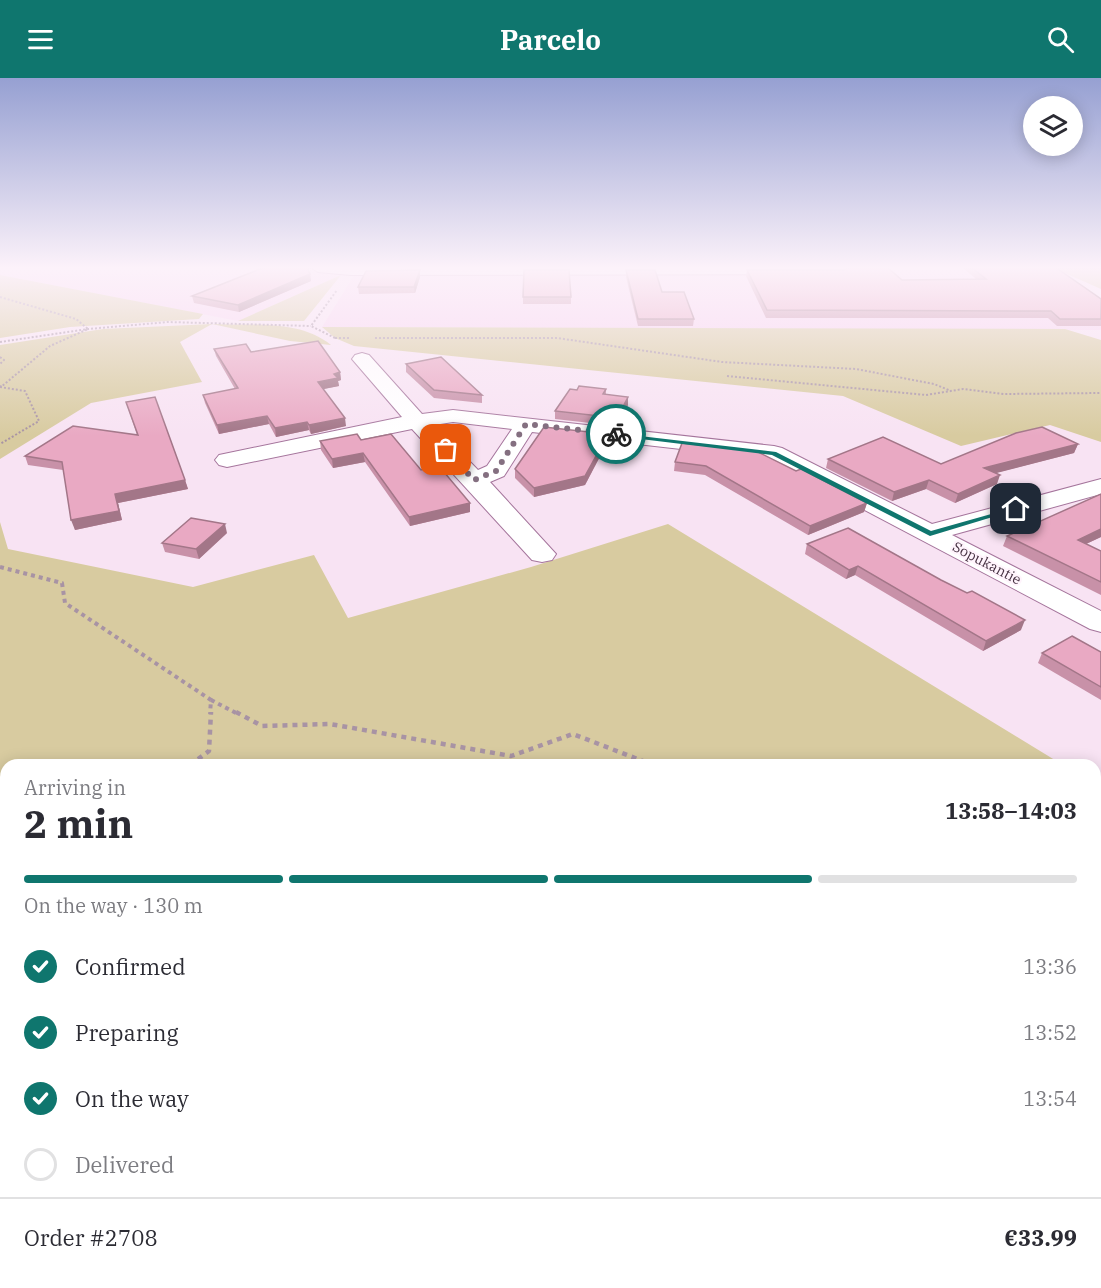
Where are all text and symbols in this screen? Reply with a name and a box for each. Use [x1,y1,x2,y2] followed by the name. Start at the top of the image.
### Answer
[500,22,601,57] text: Parcelo
[24,23,57,56] icon: menu
[1044,23,1077,56] icon: search
[1023,96,1083,156] map controls
[1023,96,1083,156] button: layers
[586,404,646,464] courier
[600,418,633,451] icon: bike
[420,424,471,475] pin
[429,433,462,466] icon: bag
[990,483,1041,534] pin
[999,492,1032,525] icon: home
[950,537,1024,589] street label: Sopukantie
[24,774,126,801] text: Arriving in
[945,796,1077,825] text: 13:58–14:03
[24,798,133,849] text: 2 min
[24,892,203,919] text: On the way · 130 m
[24,950,57,983] icon: check
[75,952,186,981] text: Confirmed
[1023,953,1077,980] text: 13:36
[24,1016,57,1049] icon: check
[75,1018,179,1047] text: Preparing
[1023,1019,1077,1046] text: 13:52
[24,1082,57,1115] icon: check
[75,1084,189,1113] text: On the way
[1023,1085,1077,1112] text: 13:54
[75,1150,174,1179] text: Delivered
[24,1223,158,1252] text: Order #2708
[1004,1223,1077,1252] text: €33.99

